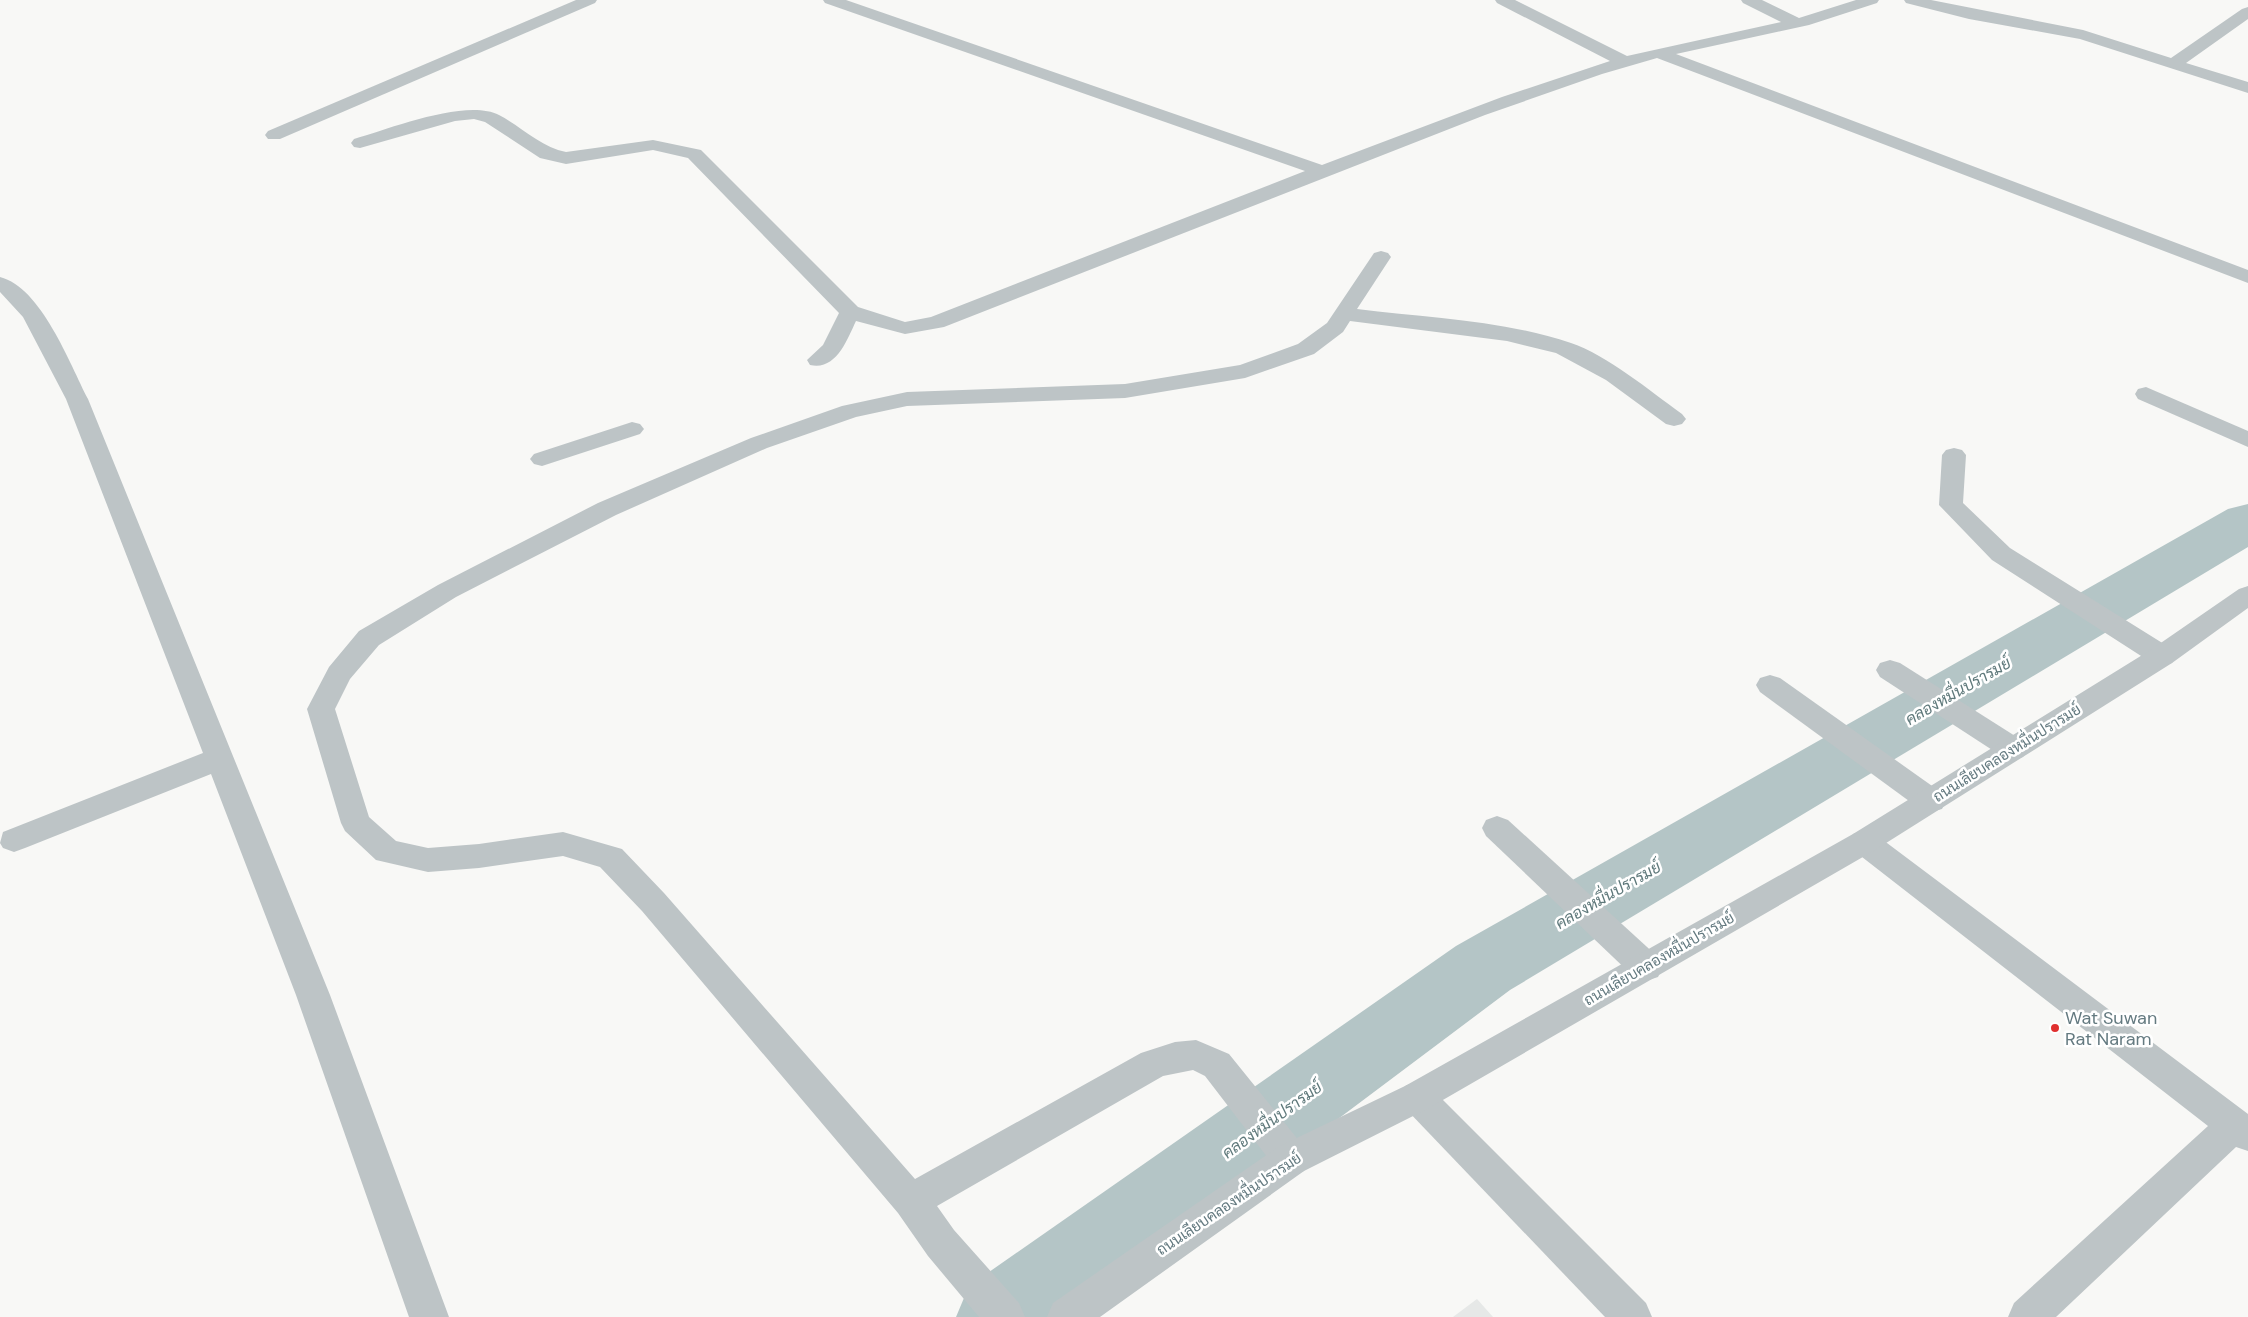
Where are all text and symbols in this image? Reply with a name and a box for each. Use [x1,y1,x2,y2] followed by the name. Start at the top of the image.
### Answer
[1899,648,2016,730] water label: คลองหมื่นปรารมย์
[1927,695,2085,807] street label: ถนนเลียบคลองหมื่นปรารมย์
[1549,852,1666,934] water label: คลองหมื่นปรารมย์
[1578,903,1738,1010] street label: ถนนเลียบคลองหมื่นปรารมย์
[2065,1006,2157,1051] place label: Wat Suwan Rat Naram
[2049,1022,2061,1034] marker: Wat Suwan Rat Naram
[1216,1072,1328,1163] water label: คลองหมื่นปรารมย์
[1150,1144,1305,1260] street label: ถนนเลียบคลองหมื่นปรารมย์

